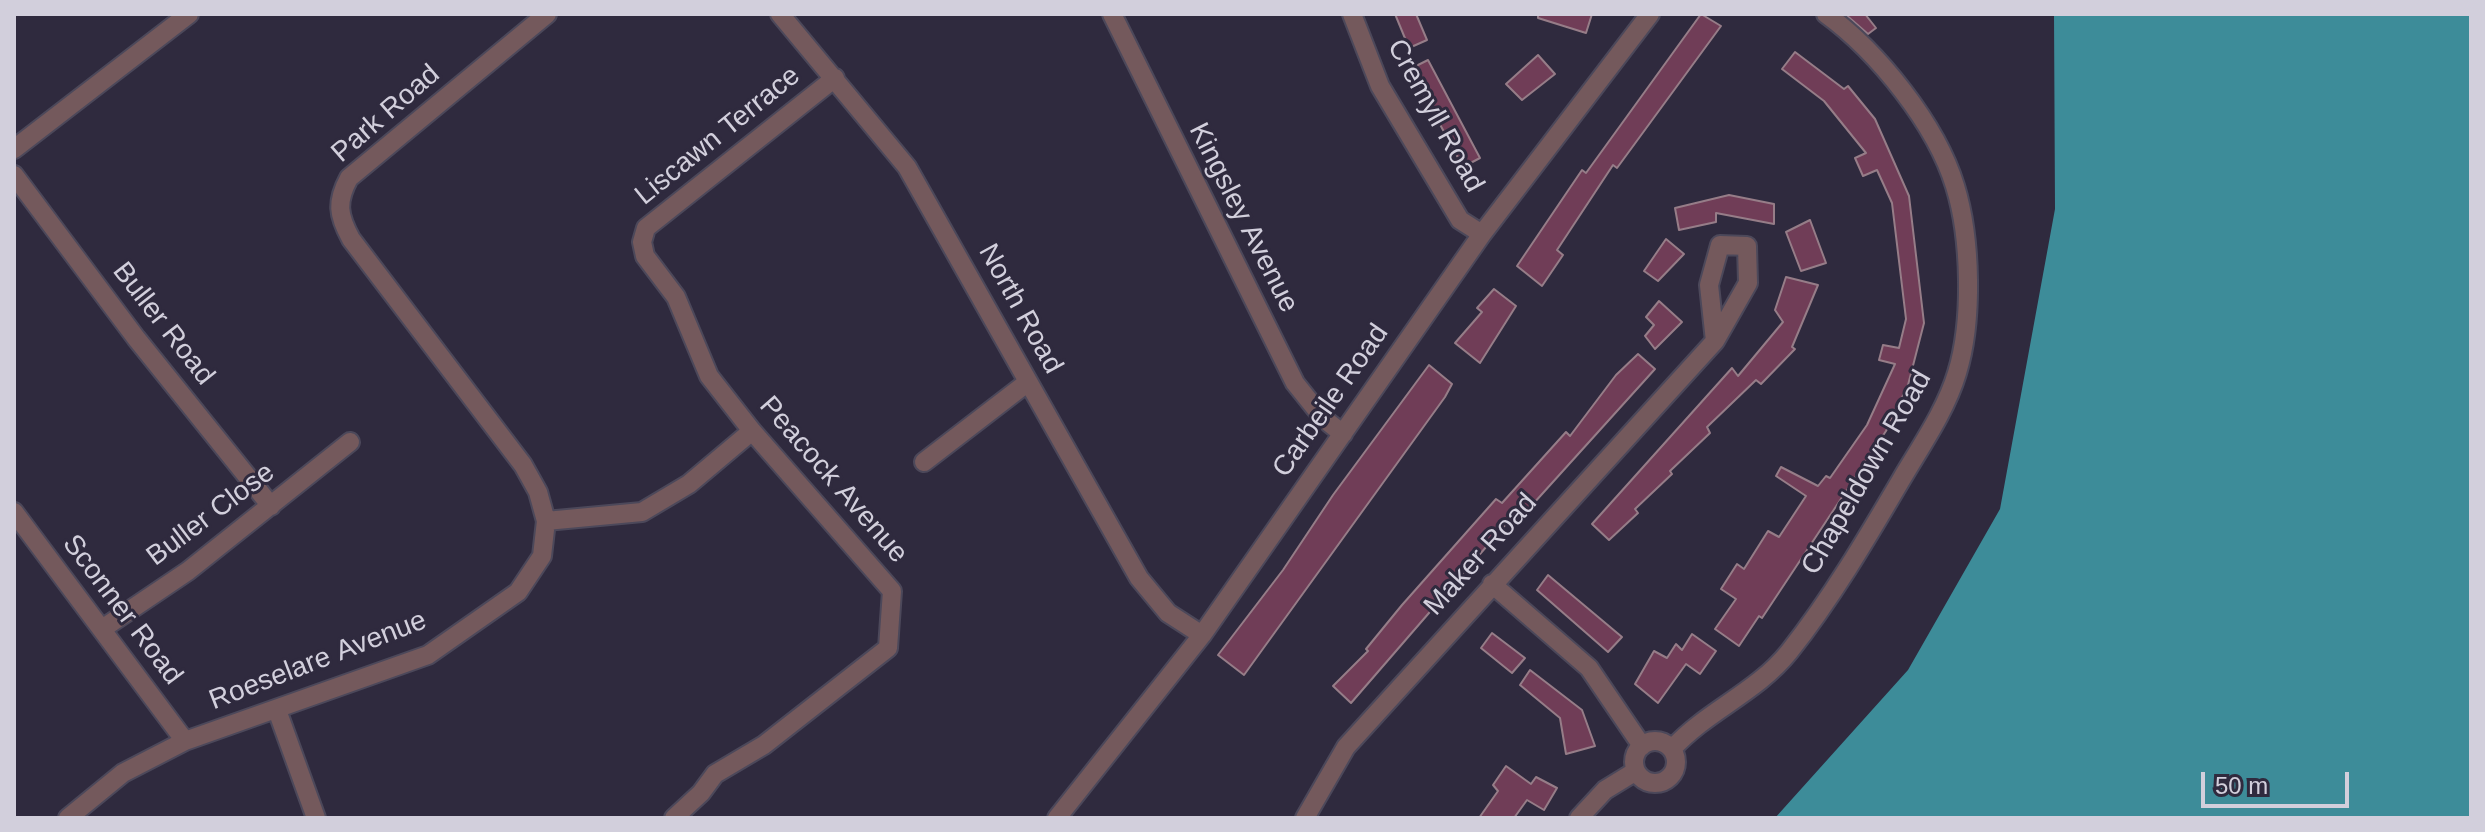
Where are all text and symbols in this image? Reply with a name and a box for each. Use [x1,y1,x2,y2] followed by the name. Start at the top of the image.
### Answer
[1379,34,1491,198] street label: Cremyll Road
[325,58,447,170] street label: Park Road
[629,59,807,213] street label: Liscawn Terrace
[1181,118,1305,318] street label: Kingsley Avenue
[971,238,1069,380] street label: North Road
[105,256,221,392] street label: Buller Road
[1266,318,1396,484] street label: Carbeile Road
[1795,365,1939,581] street label: Chapeldown Road
[752,390,914,570] street label: Peacock Avenue
[141,456,281,574] street label: Buller Close
[1417,487,1545,623] street label: Maker Road
[55,528,189,692] street label: Sconner Road
[205,604,431,718] street label: Roeselare Avenue
[2205,756,2353,806] scale bar
[2215,772,2268,799] text: 50 m

